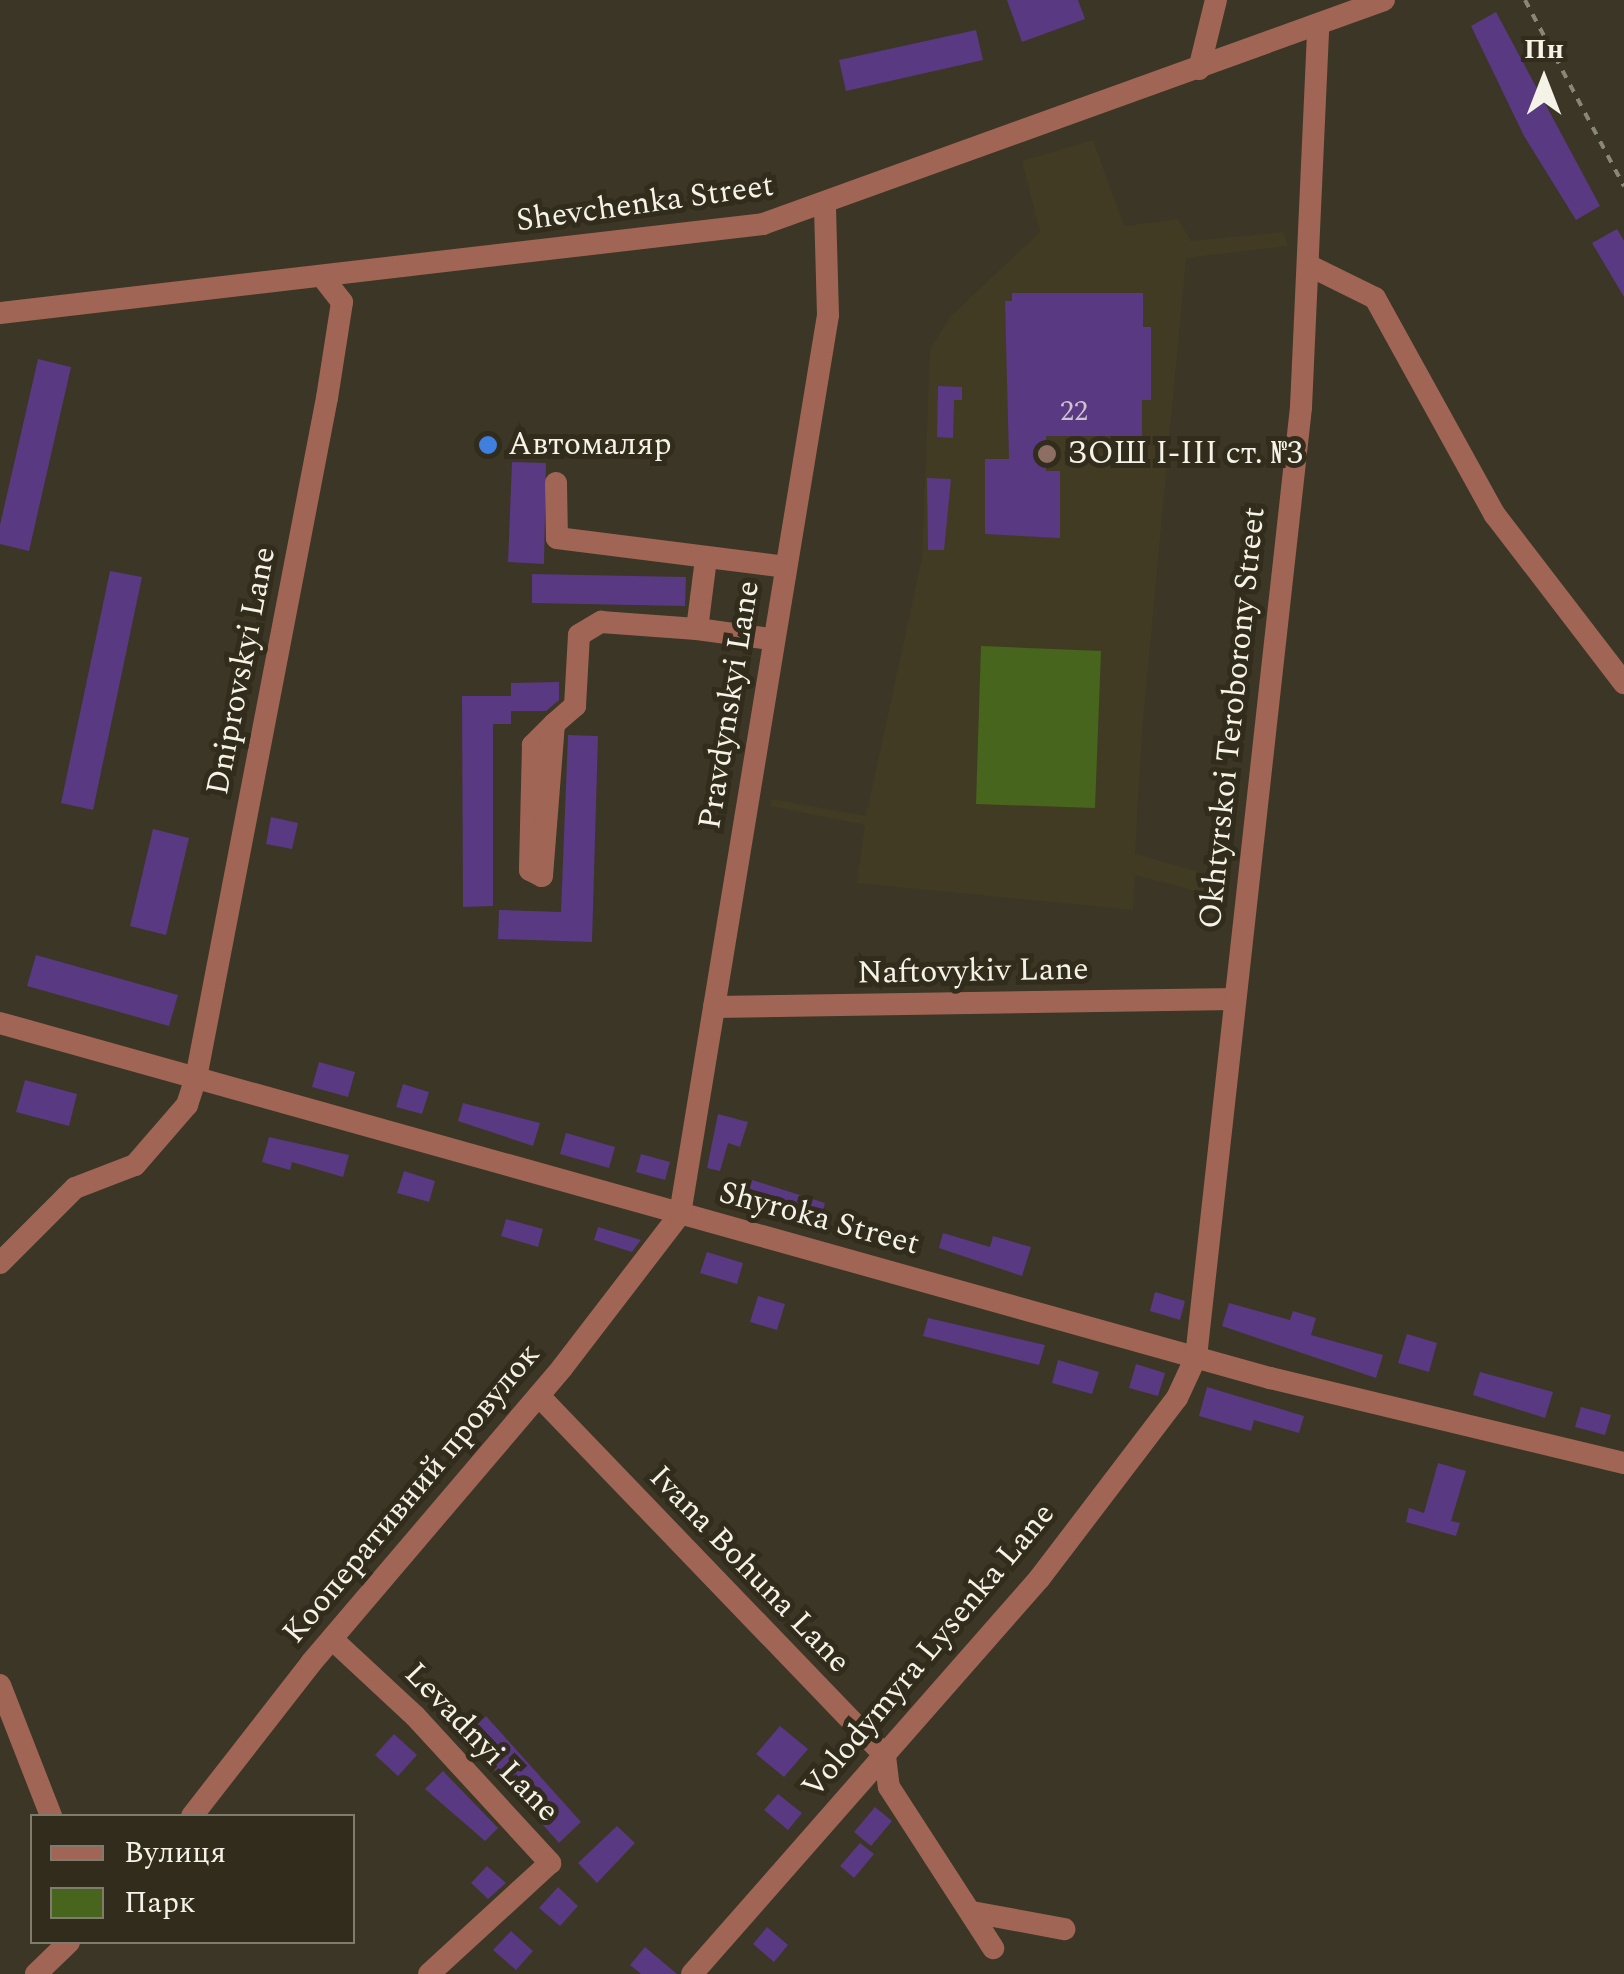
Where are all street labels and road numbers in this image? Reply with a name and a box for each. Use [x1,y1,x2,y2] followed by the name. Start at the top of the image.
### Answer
[514,167,776,241] street label: Shevchenka Street
[1192,505,1274,931] street label: Okhtyrskoi Teroborony Street
[199,544,285,798] street label: Dniprovskyi Lane
[691,578,769,832] street label: Pravdynskyi Lane
[857,951,1089,993] street label: Naftovykiv Lane
[715,1174,923,1264] street label: Shyroka Street
[275,1336,549,1652] street label: Кооперативний провулок
[640,1458,858,1682] street label: Ivana Bohuna Lane
[794,1496,1064,1806] street label: Volodymyra Lysenka Lane
[396,1655,566,1831] street label: Levadnyi Lane

